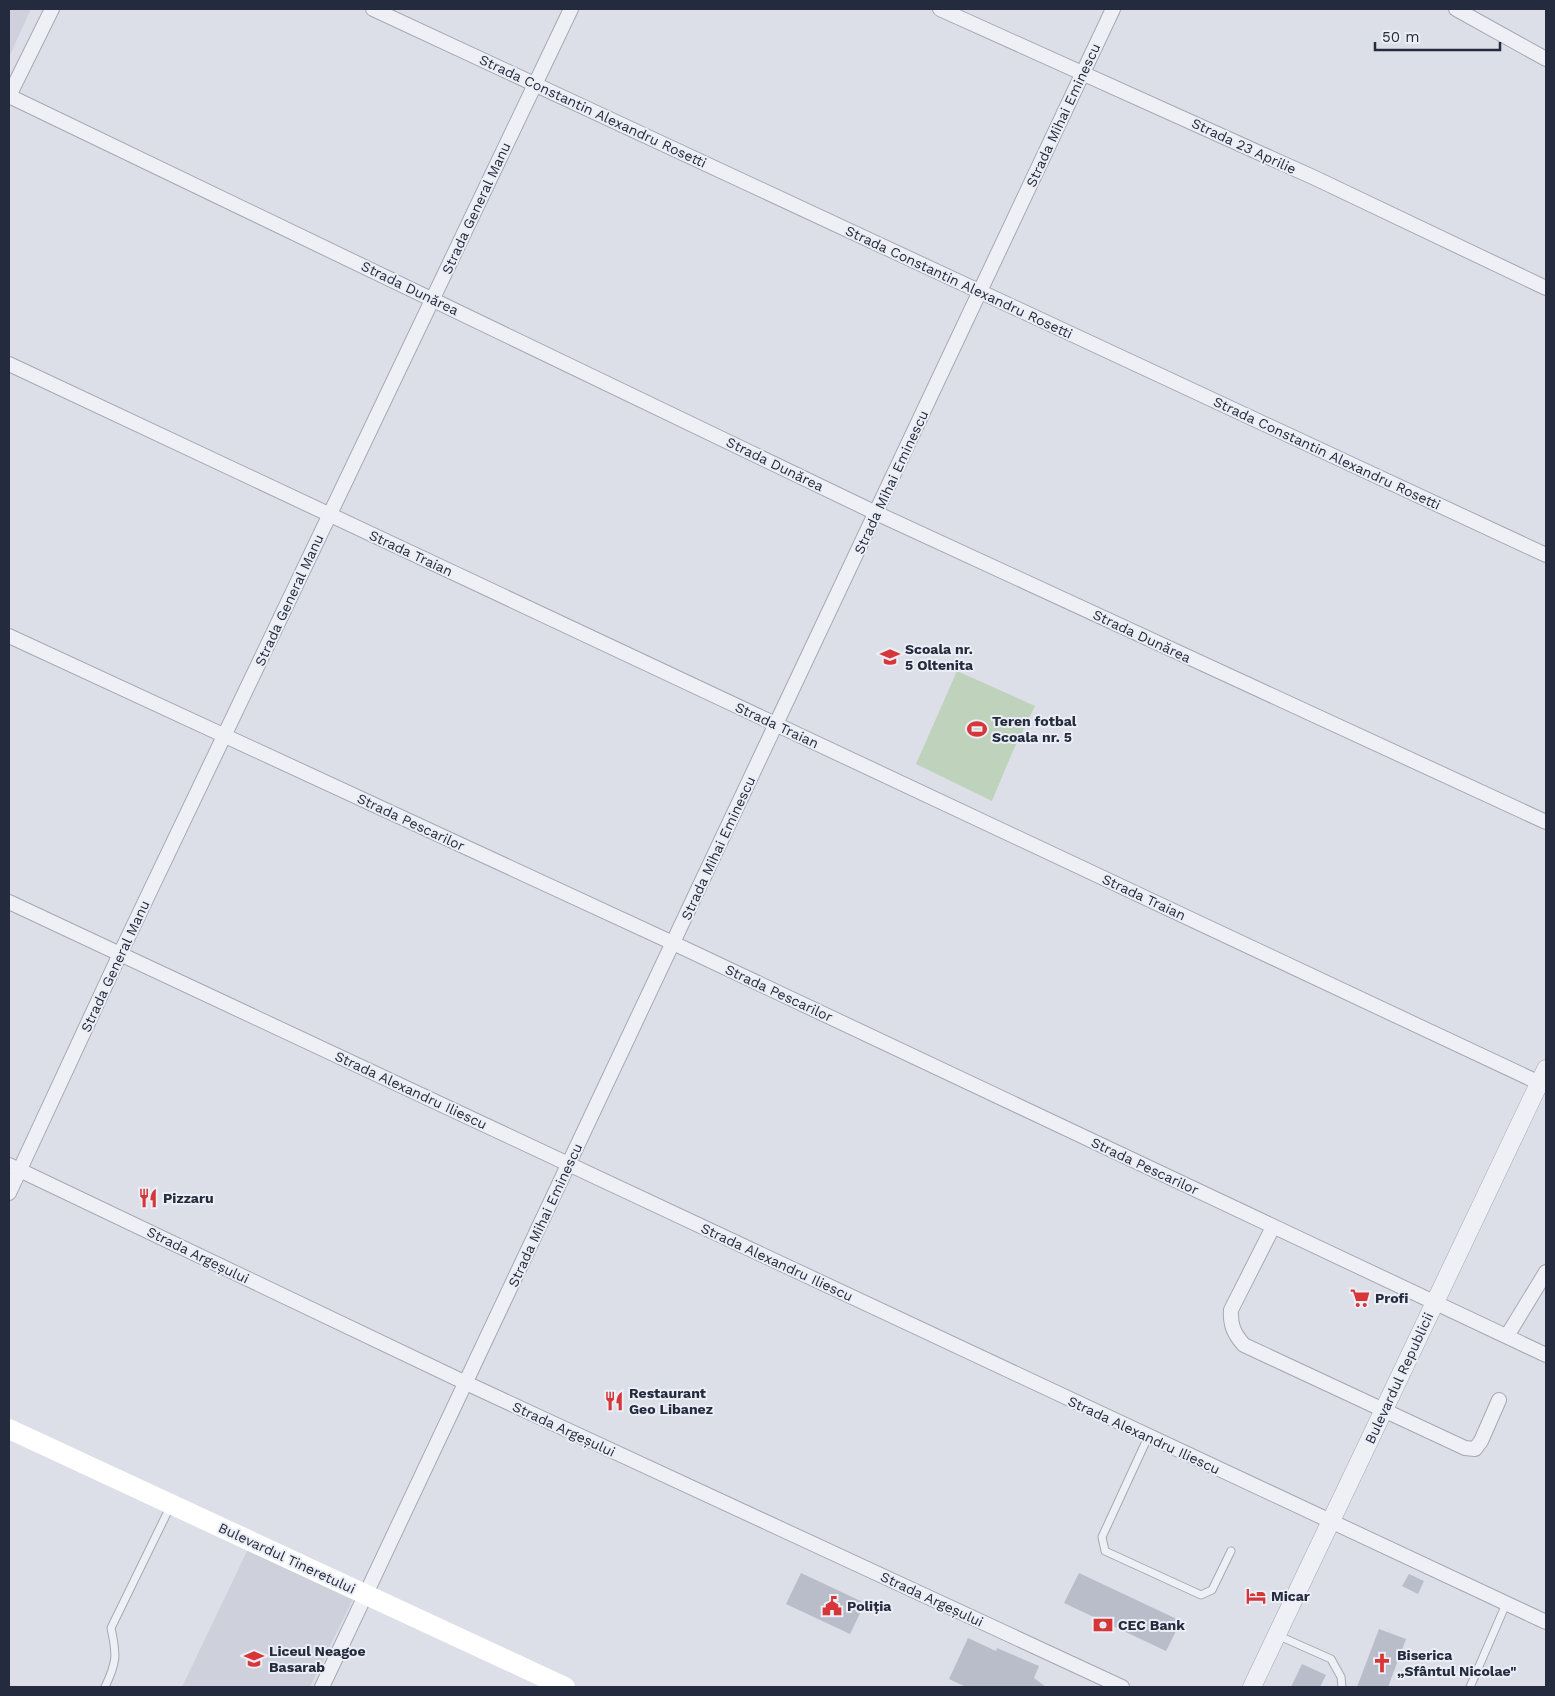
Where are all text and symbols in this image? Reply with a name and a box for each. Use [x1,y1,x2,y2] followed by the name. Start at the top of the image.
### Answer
[1375,20,1500,52] scale bar
[1382,28,1419,46] text: 50 m
[1023,41,1103,189] street label: Strada Mihai Eminescu
[477,51,709,171] street label: Strada Constantin Alexandru Rosetti
[1189,115,1299,177] street label: Strada 23 Aprilie
[438,140,514,276] street label: Strada General Manu
[843,222,1075,342] street label: Strada Constantin Alexandru Rosetti
[359,258,461,319] street label: Strada Dunărea
[1211,393,1443,513] street label: Strada Constantin Alexandru Rosetti
[851,408,931,556] street label: Strada Mihai Eminescu
[724,434,826,495] street label: Strada Dunărea
[367,527,455,579] street label: Strada Traian
[251,532,327,668] street label: Strada General Manu
[1090,606,1194,666] street label: Strada Dunărea
[905,641,974,673] place label: Scoala nr. 5 Oltenita
[879,646,901,668] school or university icon: Scoala nr. 5 Oltenita
[733,699,821,751] street label: Strada Traian
[992,713,1077,745] place label: Teren fotbal Scoala nr. 5
[966,718,988,740] sports icon: Teren fotbal Scoala nr. 5
[678,774,758,922] street label: Strada Mihai Eminescu
[355,790,468,854] street label: Strada Pescarilor
[1100,871,1188,923] street label: Strada Traian
[77,898,153,1034] street label: Strada General Manu
[723,961,836,1025] street label: Strada Pescarilor
[332,1048,490,1132] street label: Strada Alexandru Iliescu
[1089,1134,1202,1198] street label: Strada Pescarilor
[505,1141,585,1289] street label: Strada Mihai Eminescu
[137,1187,159,1209] restaurant icon: Pizzaru
[163,1190,214,1206] place label: Pizzaru
[698,1220,856,1304] street label: Strada Alexandru Iliescu
[144,1223,252,1288] street label: Strada Argeșului
[1349,1287,1371,1309] supermarket icon: Profi
[1375,1290,1409,1306] place label: Profi
[1362,1310,1436,1446] street label: Bulevardul Republicii
[629,1385,713,1417] place label: Restaurant Geo Libanez
[603,1390,625,1412] restaurant icon: Restaurant Geo Libanez
[1065,1393,1223,1477] street label: Strada Alexandru Iliescu
[510,1398,618,1461] street label: Strada Argeșului
[216,1519,358,1597] street label: Bulevardul Tineretului
[878,1568,986,1631] street label: Strada Argeșului
[1245,1585,1267,1607] hotel icon: Micar
[1271,1588,1310,1604] place label: Micar
[821,1595,843,1617] public building icon: Poliția
[847,1598,892,1614] place label: Poliția
[1092,1614,1114,1636] bank icon: CEC Bank
[1118,1617,1185,1633] place label: CEC Bank
[269,1643,366,1675] place label: Liceul Neagoe Basarab
[1397,1647,1517,1679] place label: Biserica „Sfântul Nicolae"
[243,1648,265,1670] school or university icon: Liceul Neagoe Basarab
[1371,1652,1393,1674] church icon: Biserica „Sfântul Nicolae"

